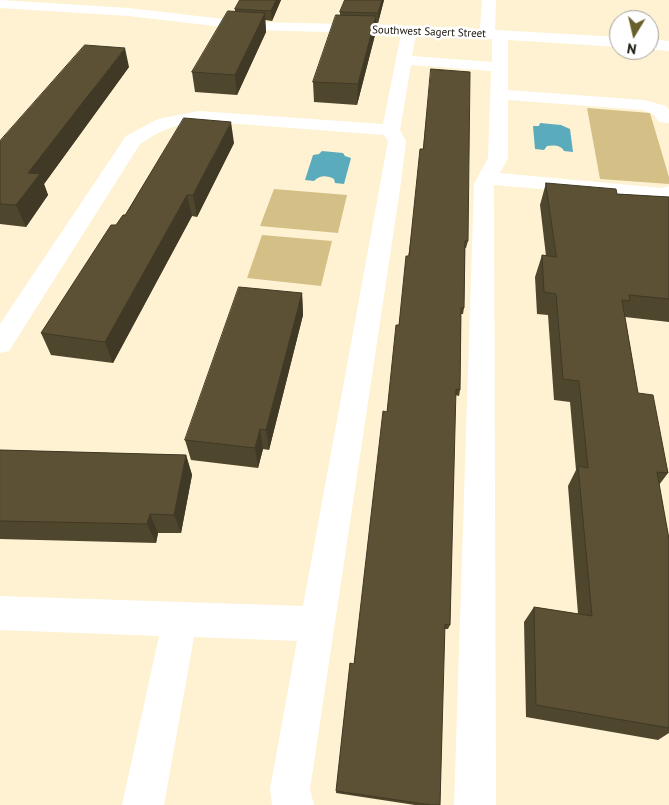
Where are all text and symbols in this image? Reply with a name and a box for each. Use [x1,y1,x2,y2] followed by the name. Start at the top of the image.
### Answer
[609,10,659,60] north arrow
[372,23,486,41] street label: Southwest Sagert Street
[626,39,638,58] text: N

